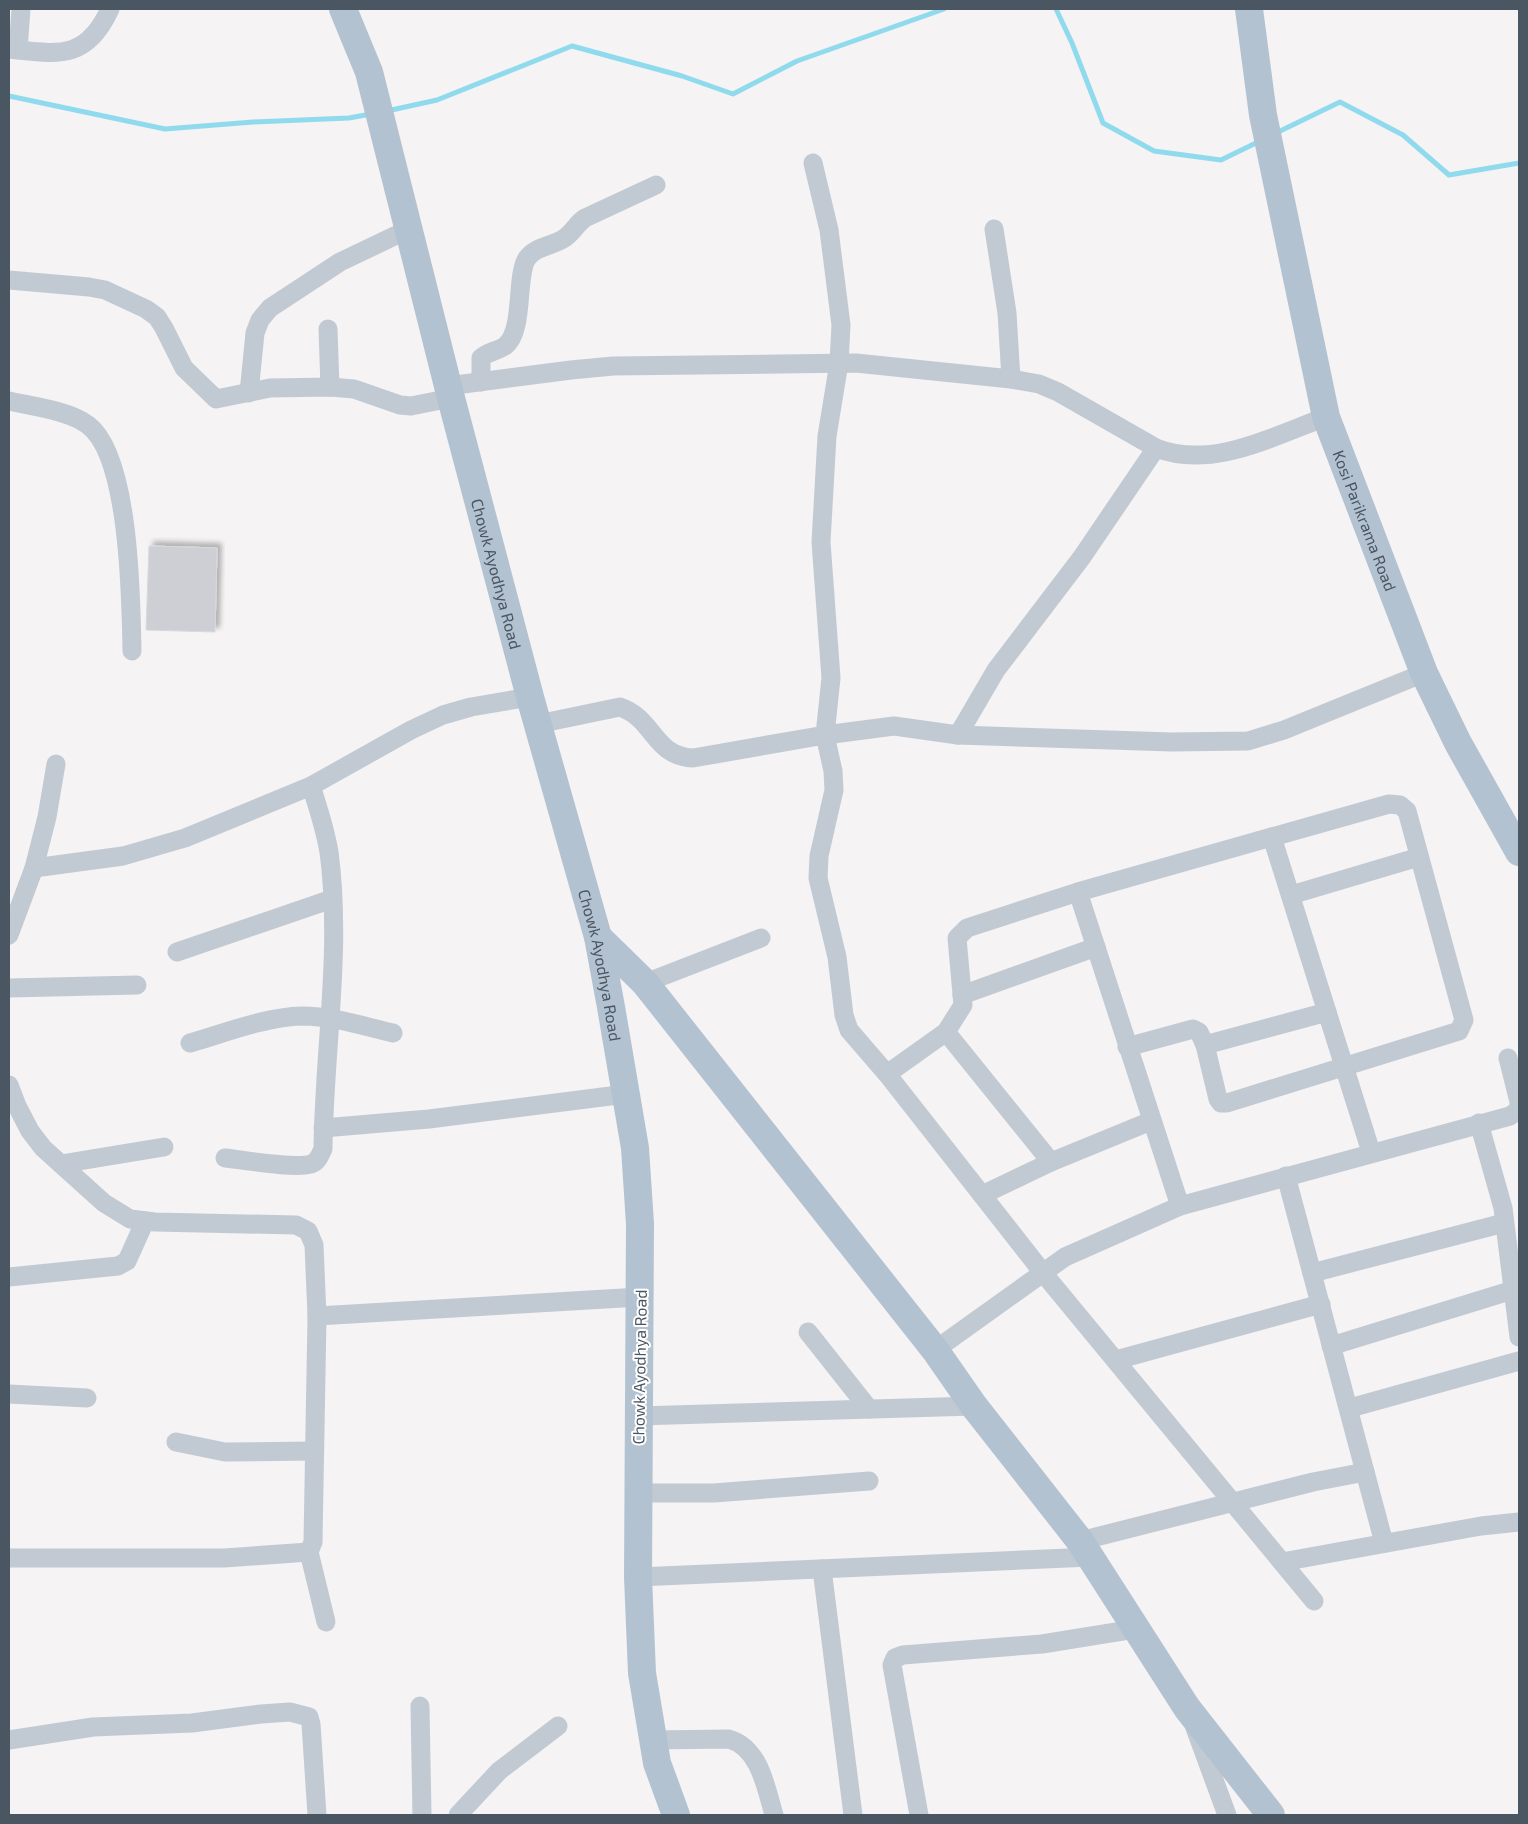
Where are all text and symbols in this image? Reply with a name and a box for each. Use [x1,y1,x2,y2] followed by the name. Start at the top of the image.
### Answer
[1330,447,1401,593] street label: Kosi Parikrama Road
[468,496,526,651] street label: Chowk Ayodhya Road
[575,887,626,1042] street label: Chowk Ayodhya Road
[628,1289,650,1445] street label: Chowk Ayodhya Road

